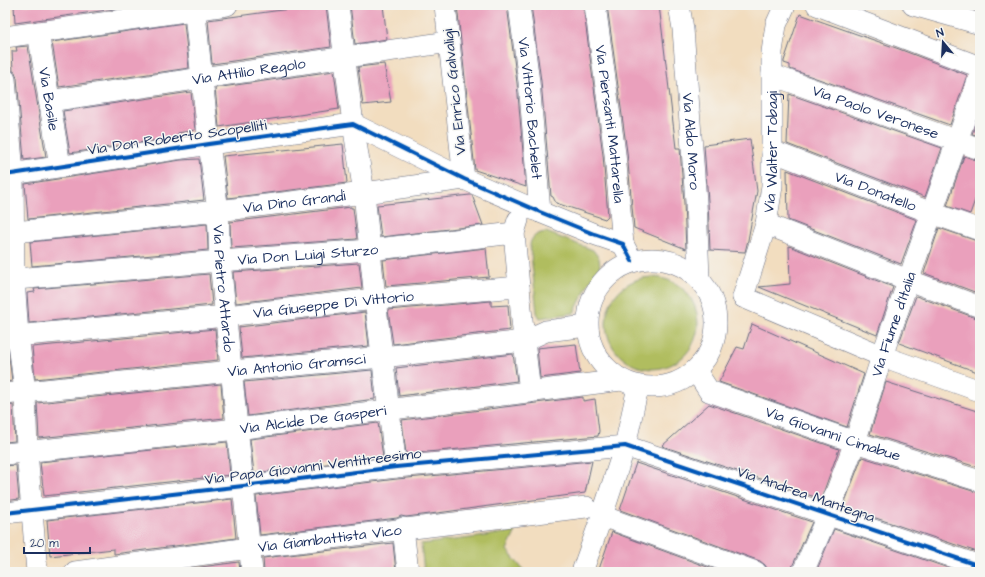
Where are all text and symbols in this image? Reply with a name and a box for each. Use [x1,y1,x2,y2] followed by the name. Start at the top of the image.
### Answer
[923,22,963,62] north arrow
[934,25,946,41] text: N
[437,27,473,156] street label: Via Enrico Galvaligi
[512,36,547,180] street label: Via Vittorio Bachelet
[589,44,629,204] street label: Via Piersanti Mattarella
[191,53,307,90] street label: Via Attilio Regolo
[33,66,64,132] street label: Via Basile
[809,80,942,145] street label: Via Paolo Veronese
[758,90,784,214] street label: Via Walter Tobagi
[677,92,705,191] street label: Via Aldo Moro
[86,114,269,160] street label: Via Don Roberto Scopelliti
[831,166,920,217] street label: Via Donatello
[242,185,348,219] street label: Via Dino Grandi
[208,224,239,354] street label: Via Pietro Attardo
[237,239,380,271] street label: Via Don Luigi Sturzo
[866,269,922,379] street label: Via Fiume d'Italia
[252,286,415,324] street label: Via Giuseppe Di Vittorio
[227,349,367,382] street label: Via Antonio Gramsci
[239,400,388,440] street label: Via Alcide De Gasperi
[762,401,903,467] street label: Via Giovanni Cimabue
[204,443,423,490] street label: Via Papa Giovanni Ventitreesimo
[734,461,878,529] street label: Via Andrea Mantegna
[257,519,403,558] street label: Via Giambattista Vico
[24,529,90,555] scale bar
[30,535,59,552] text: 20 m

